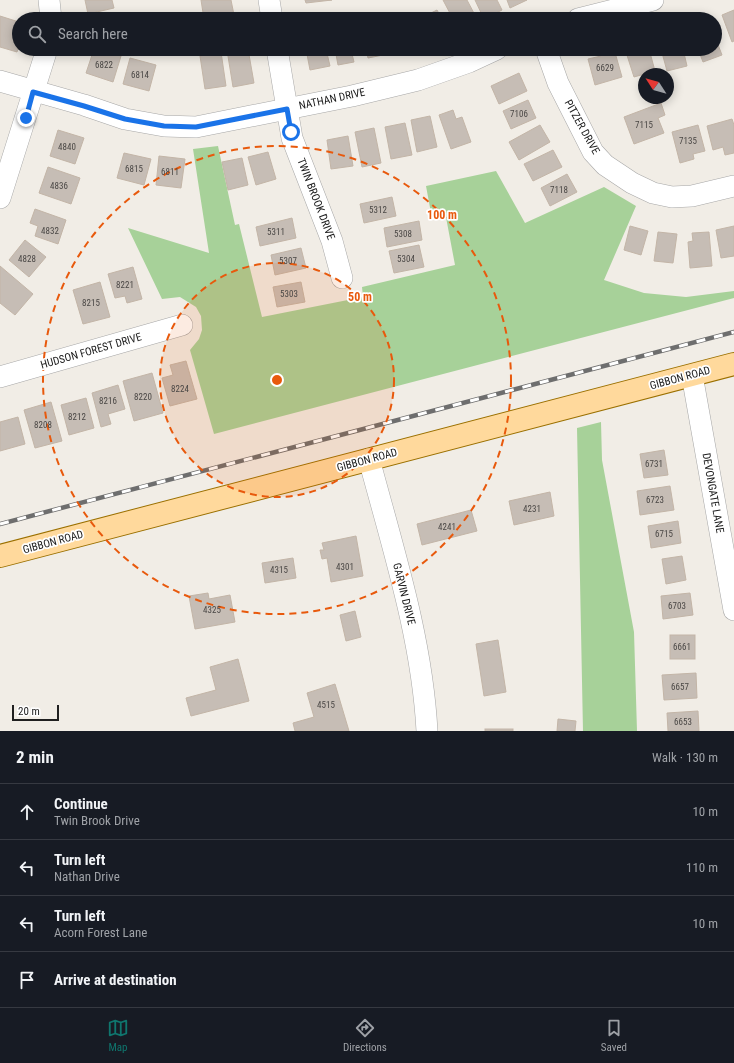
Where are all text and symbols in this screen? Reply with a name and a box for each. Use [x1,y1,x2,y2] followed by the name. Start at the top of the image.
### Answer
[12,12,722,56] search box
[26,23,48,45] icon: search
[58,25,128,43] text: Search here
[95,60,113,70] house number: 6822
[596,63,614,73] house number: 6629
[638,68,674,104] north arrow
[131,70,149,80] house number: 6814
[298,86,367,112] street label: NATHAN DRIVE
[562,97,603,157] street label: PITZER DRIVE
[17,109,35,127] route end
[510,109,528,119] house number: 7106
[635,120,653,130] house number: 7115
[282,123,300,141] route start
[679,136,697,146] house number: 7135
[58,142,76,152] house number: 4840
[294,156,338,242] street label: TWIN BROOK DRIVE
[125,164,143,174] house number: 6815
[161,167,179,177] house number: 6811
[50,181,68,191] house number: 4836
[550,185,568,195] house number: 7118
[369,205,387,215] house number: 5312
[427,208,457,222] text: 100 m
[41,226,59,236] house number: 4832
[267,227,285,237] house number: 5311
[394,229,412,239] house number: 5308
[18,254,36,264] house number: 4828
[397,254,415,264] house number: 5304
[279,256,297,266] house number: 5307
[116,280,134,290] house number: 8221
[280,289,298,299] house number: 5303
[348,290,372,304] text: 50 m
[82,298,100,308] house number: 8215
[39,330,143,372] street label: HUDSON FOREST DRIVE
[648,364,712,392] street label: GIBBON ROAD
[270,373,284,387] centre of rings
[171,384,189,394] house number: 8224
[134,392,152,402] house number: 8220
[99,396,117,406] house number: 8216
[68,412,86,422] house number: 8212
[34,420,52,430] house number: 8208
[335,446,399,474] street label: GIBBON ROAD
[700,452,727,535] street label: DEVONGATE LANE
[645,459,663,469] house number: 6731
[646,495,664,505] house number: 6723
[523,504,541,514] house number: 4231
[438,522,456,532] house number: 4241
[21,528,85,556] street label: GIBBON ROAD
[655,529,673,539] house number: 6715
[336,562,354,572] house number: 4301
[390,562,418,627] street label: GARVIN DRIVE
[270,565,288,575] house number: 4315
[668,601,686,611] house number: 6703
[203,605,221,615] house number: 4325
[673,642,691,652] house number: 6661
[671,682,689,692] house number: 6657
[317,700,335,710] house number: 4515
[12,703,59,722] scale bar
[18,705,40,718] text: 20 m
[674,717,692,727] house number: 6653
[16,747,54,767] text: 2 min
[652,750,718,765] text: Walk · 130 m
[54,795,108,813] text: Continue
[16,801,38,823] icon: ahead
[692,804,718,819] text: 10 m
[54,813,140,828] text: Twin Brook Drive
[54,851,105,869] text: Turn left
[16,857,38,879] icon: left
[686,860,718,875] text: 110 m
[54,869,120,884] text: Nathan Drive
[54,907,105,925] text: Turn left
[16,913,38,935] icon: left
[692,916,718,931] text: 10 m
[54,925,147,940] text: Acorn Forest Lane
[16,969,38,991] icon: arrive
[54,971,177,989] text: Arrive at destination
[107,1017,129,1054] tab: Map
[343,1017,387,1054] tab: Directions
[601,1017,627,1054] tab: Saved

